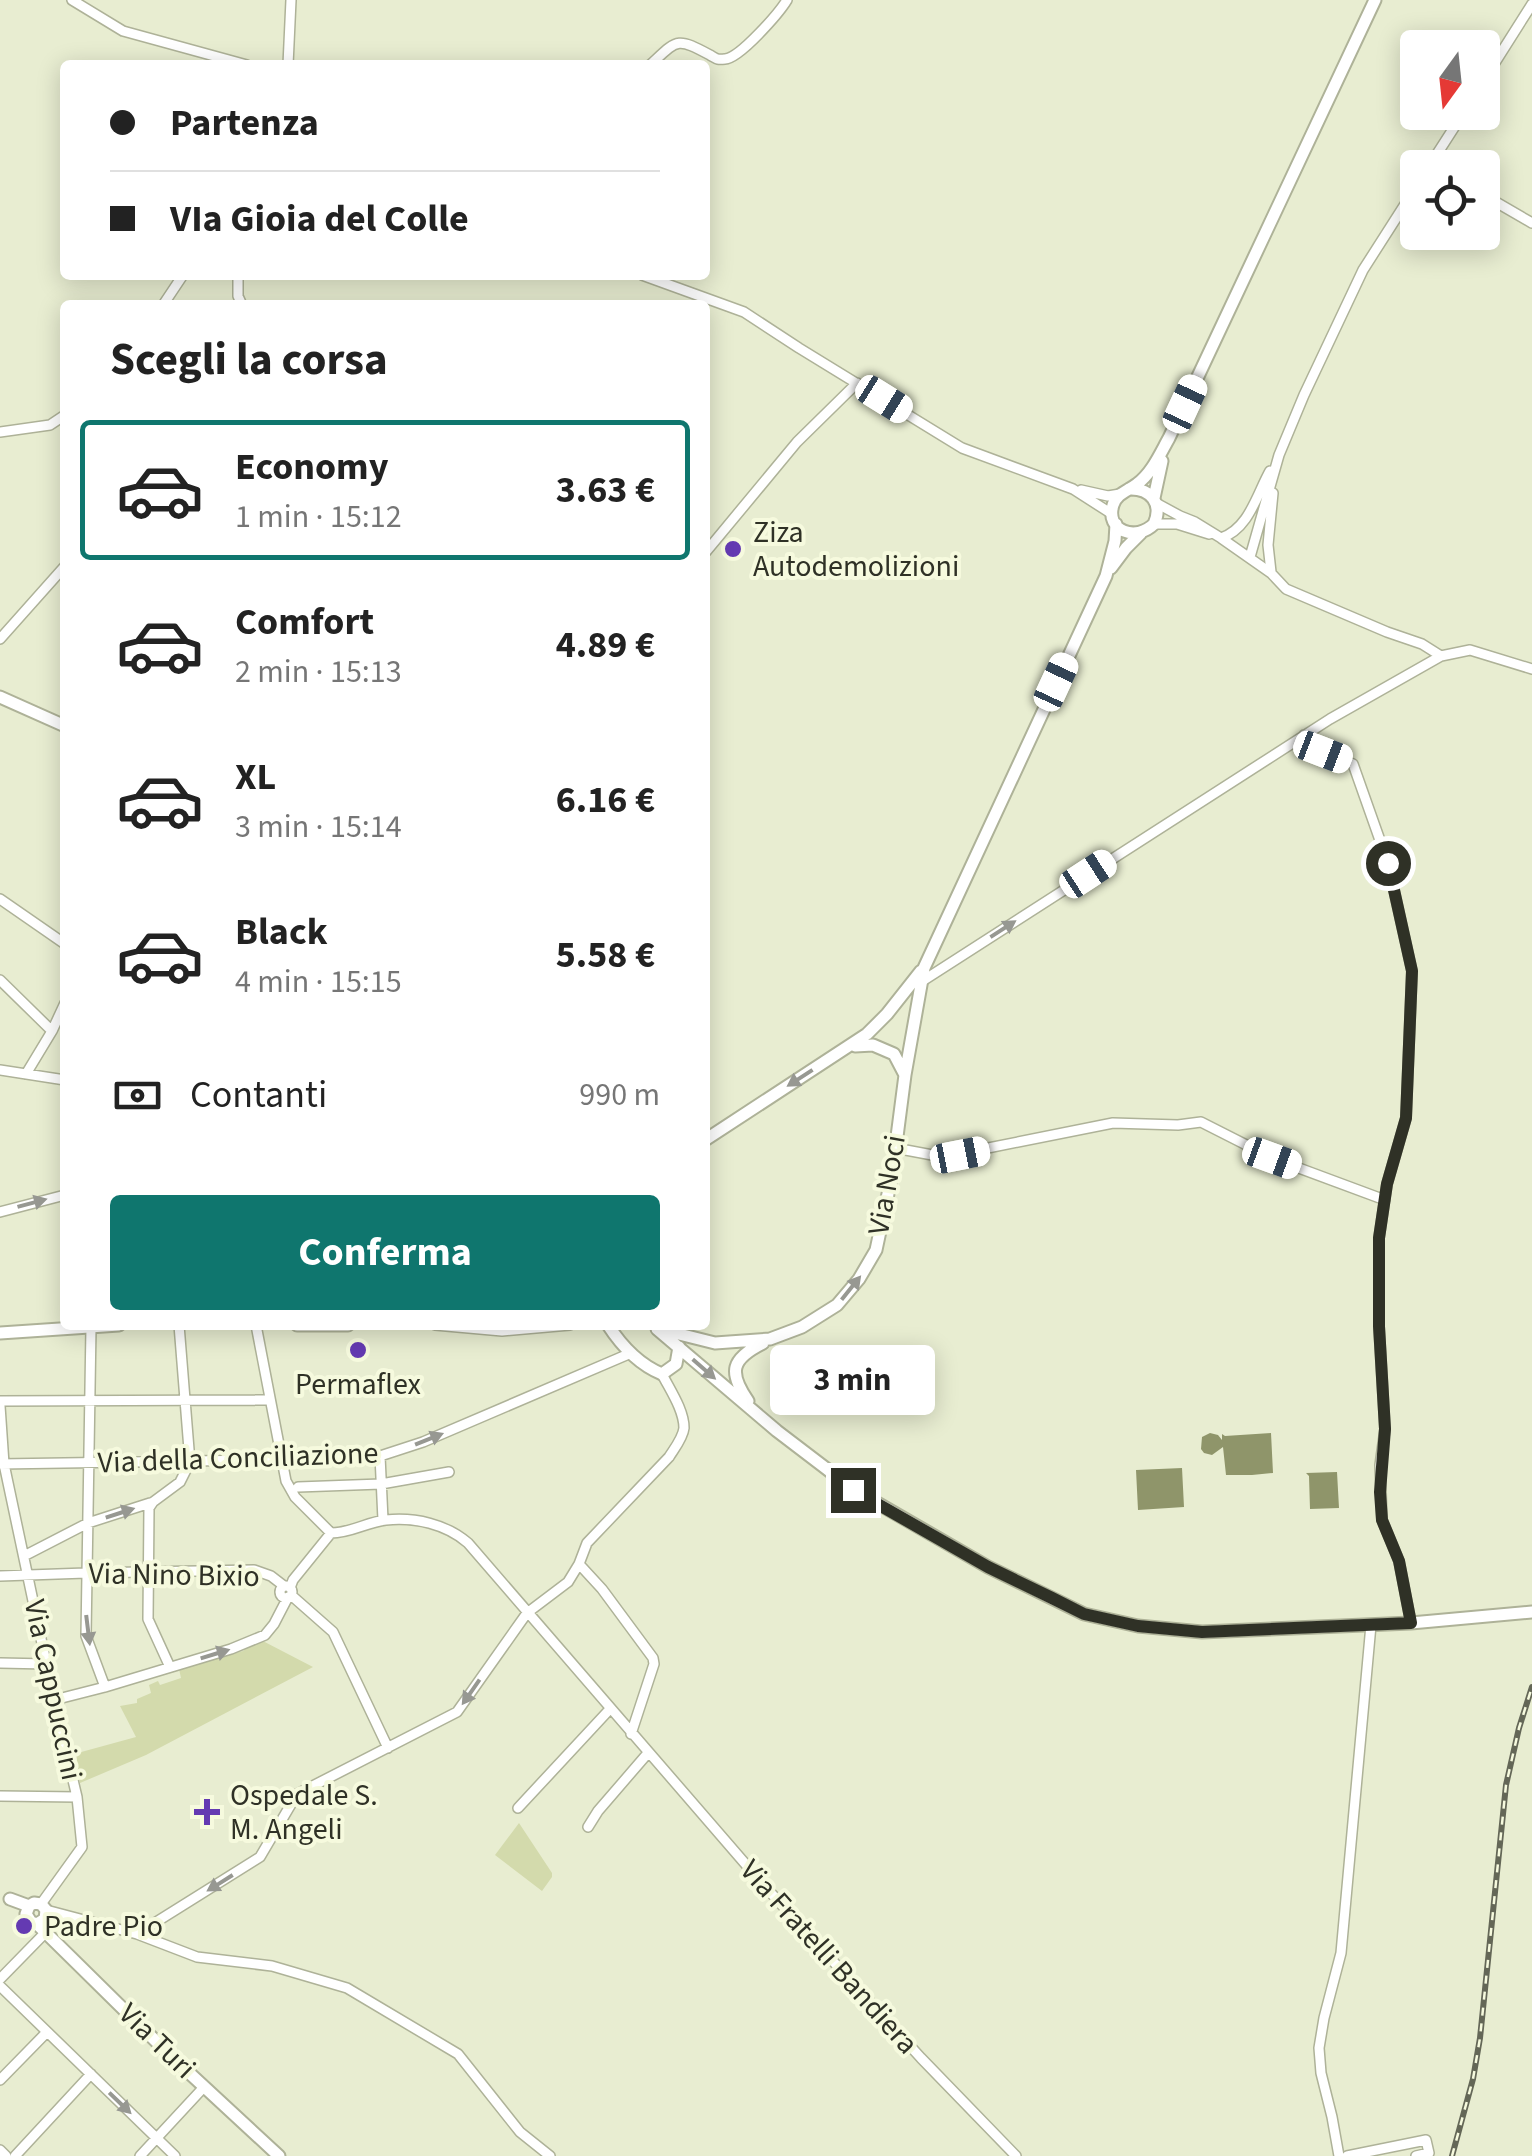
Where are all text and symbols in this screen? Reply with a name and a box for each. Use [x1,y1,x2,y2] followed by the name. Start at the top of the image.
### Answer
[1400,30,1500,130] north arrow
[1400,30,1500,250] map controls
[170,96,319,150] text: Partenza
[1400,150,1500,250] button: locate
[170,192,469,246] text: VIa Gioia del Colle
[110,328,388,392] text: Scegli la corsa
[851,370,917,428] car
[1159,370,1211,438] car
[235,440,388,494] text: Economy
[115,445,205,535] icon: car
[556,463,655,517] text: 3.63 €
[235,494,402,540] text: 1 min · 15:12
[753,511,959,588] place label: Ziza Autodemolizioni
[722,538,744,560] marker: Ziza Autodemolizioni
[235,595,374,649] text: Comfort
[115,600,205,690] icon: car
[556,618,655,672] text: 4.89 €
[1030,648,1082,716] car
[235,649,402,695] text: 2 min · 15:13
[1290,727,1356,777] car
[235,750,276,804] text: XL
[115,755,205,845] icon: car
[556,773,655,827] text: 6.16 €
[235,804,402,850] text: 3 min · 15:14
[1366,841,1411,886] route start
[1055,845,1121,903] car
[235,905,328,959] text: Black
[115,910,205,1000] icon: car
[989,920,1017,939] one-way arrow
[556,928,655,982] text: 5.58 €
[235,959,402,1005] text: 4 min · 15:15
[110,1068,165,1123] icon: cash
[190,1068,327,1122] text: Contanti
[786,1069,814,1087] one-way arrow
[579,1072,660,1118] text: 990 m
[857,1132,917,1238] street label: Via Noci
[1239,1134,1305,1182] car
[928,1135,992,1175] car
[17,1195,48,1211] one-way arrow
[110,1195,660,1310] button: Conferma
[840,1275,861,1300] one-way arrow
[347,1339,369,1361] marker: Permaflex
[770,1345,936,1415] callout: 3 min
[692,1357,717,1379] one-way arrow
[814,1357,891,1403] text: 3 min
[295,1363,421,1406] place label: Permaflex
[415,1431,445,1447] one-way arrow
[97,1432,379,1484] street label: Via della Conciliazione
[831,1468,876,1513] route end
[105,1505,135,1520] one-way arrow
[88,1552,260,1598] street label: Via Nino Bixio
[13,1596,93,1784] street label: Via Cappuccini
[80,1615,96,1646] one-way arrow
[200,1646,230,1661] one-way arrow
[462,1679,481,1706] one-way arrow
[230,1774,378,1851] place label: Ospedale S. M. Angeli
[194,1799,220,1825] marker: Ospedale S. M. Angeli
[730,1850,928,2064] street label: Via Fratelli Bandiera
[206,1873,234,1891] one-way arrow
[44,1905,163,1948] place label: Padre Pio
[13,1915,35,1937] marker: Padre Pio
[109,1993,205,2089] street label: Via Turi
[108,2090,132,2114] one-way arrow

